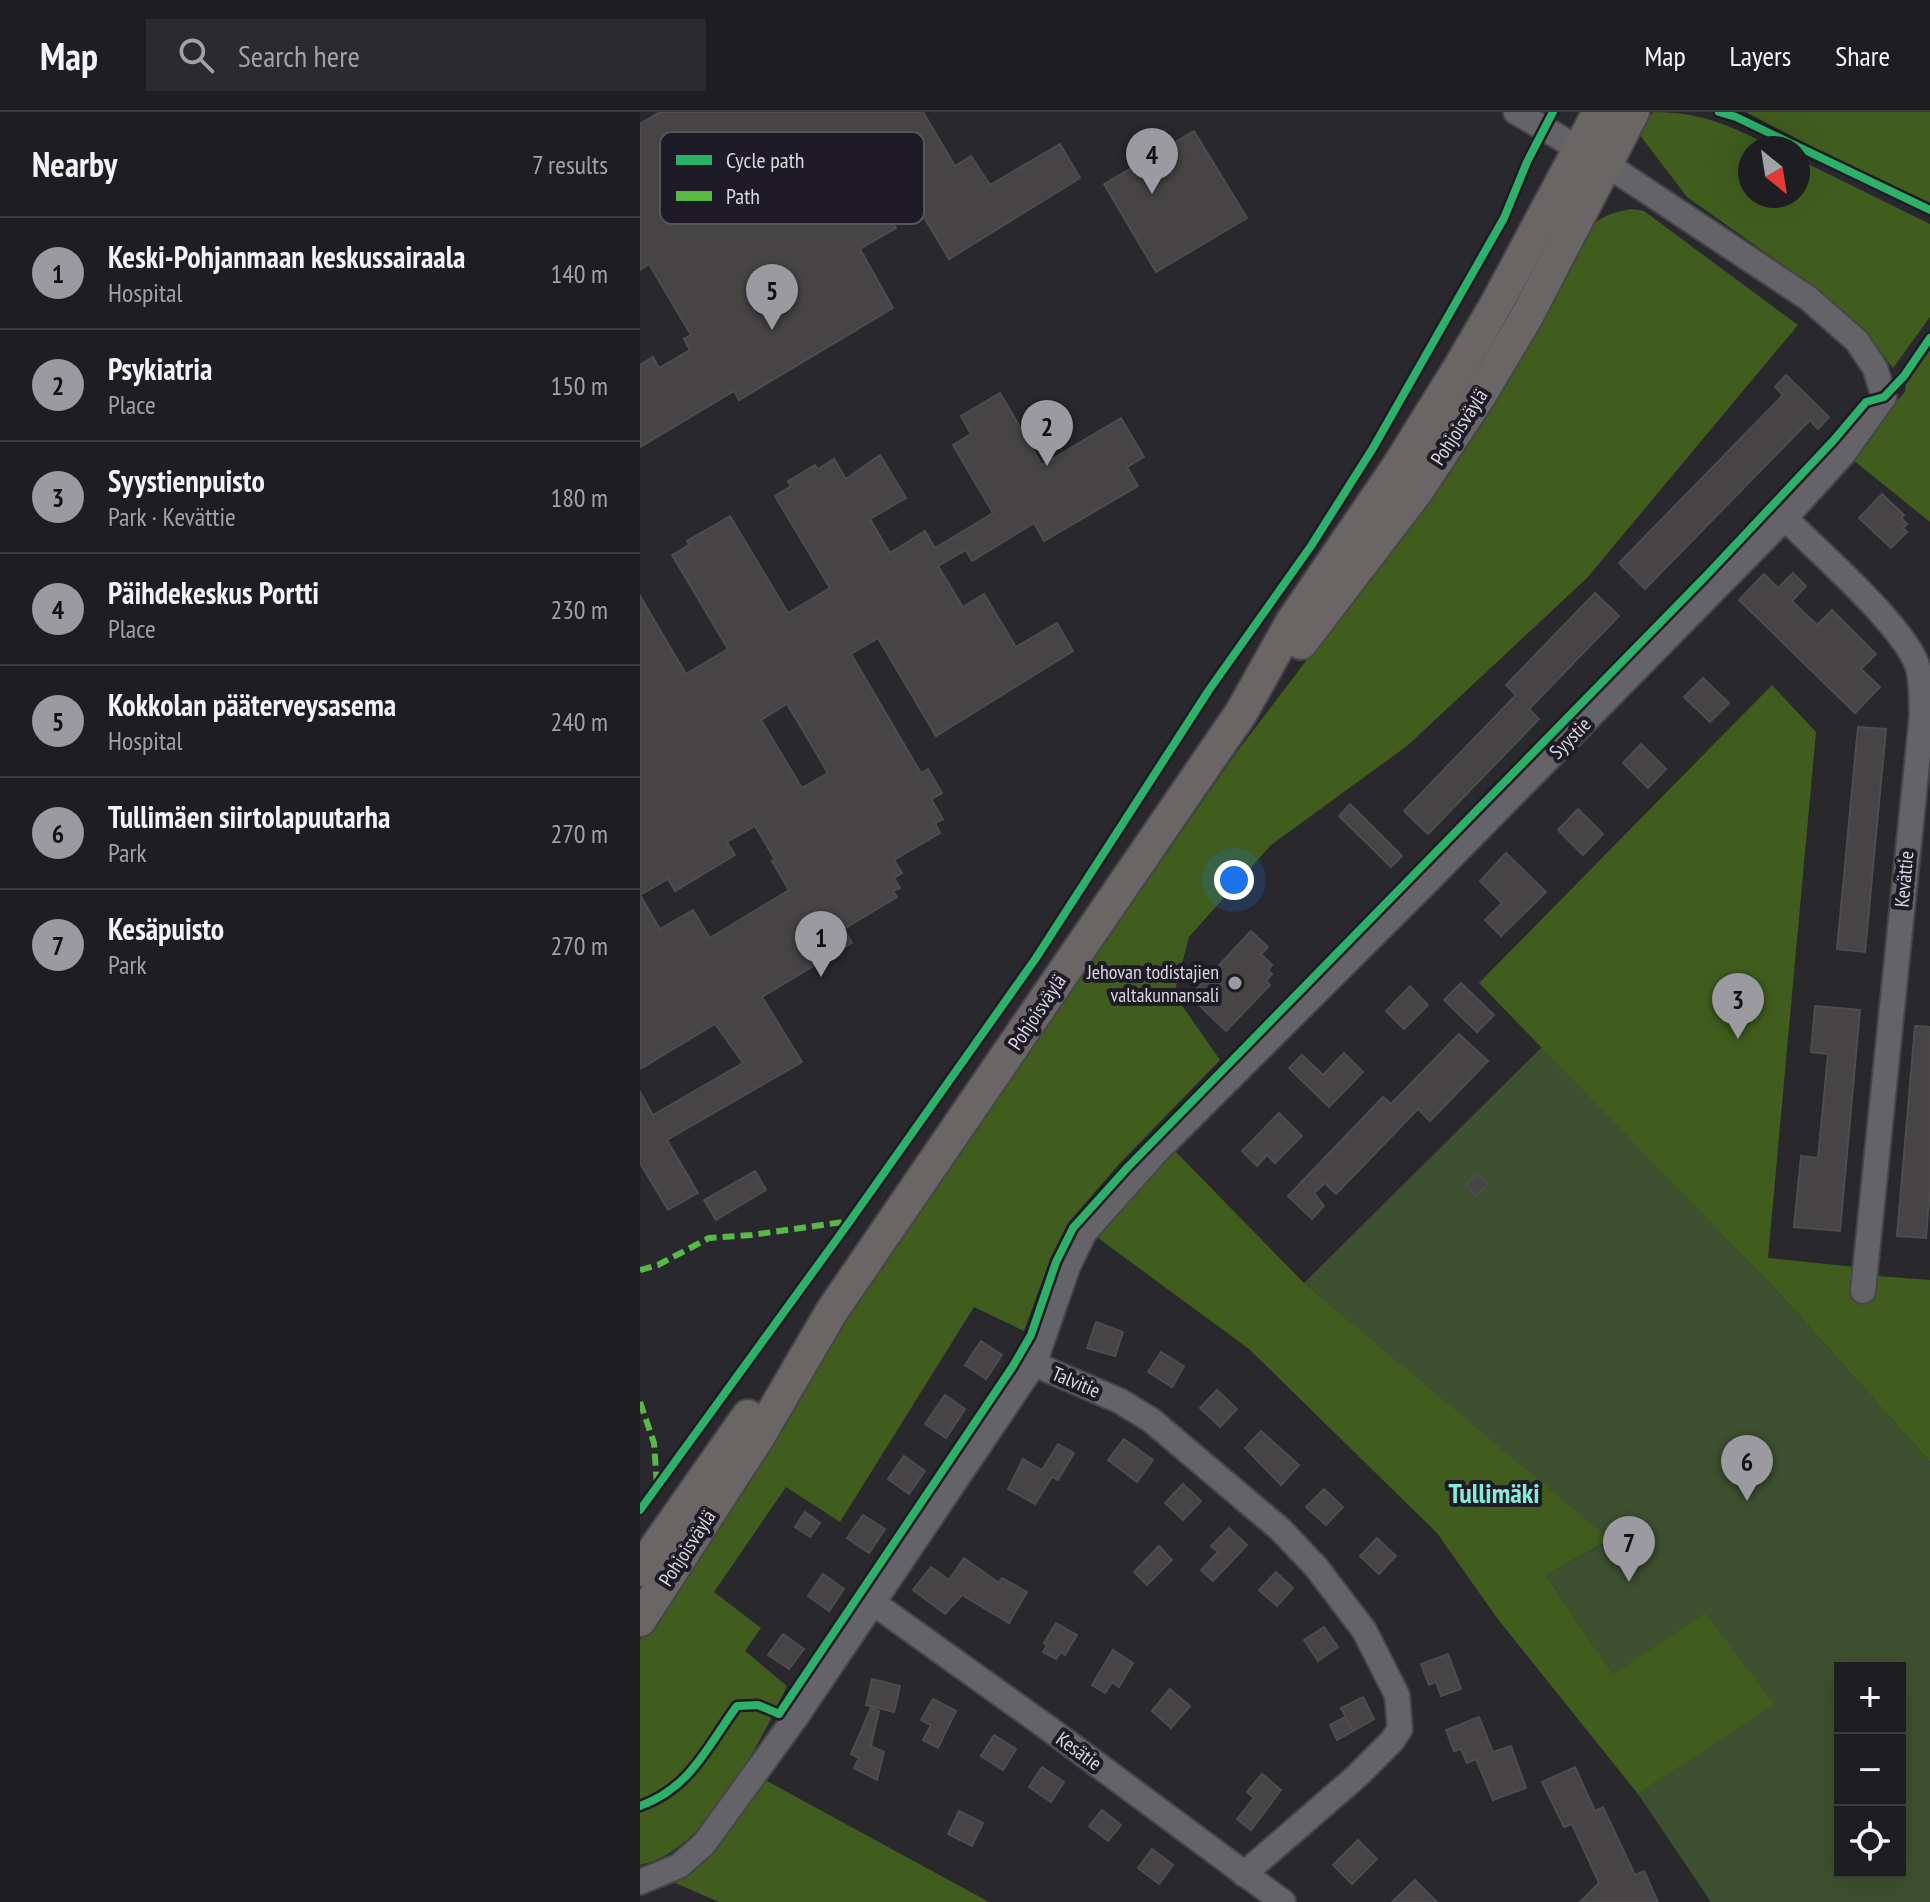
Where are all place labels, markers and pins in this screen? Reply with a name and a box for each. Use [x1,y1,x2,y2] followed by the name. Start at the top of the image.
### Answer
[1126,128,1178,194] pin: 4
[746,264,798,330] pin: 5
[1021,400,1073,466] pin: 2
[795,911,847,977] pin: 1
[1086,959,1219,1008] place label: Jehovan todistajien valtakunnansali
[1712,973,1764,1039] pin: 3
[1226,974,1244,992] marker: Jehovan todistajien valtakunnansali
[1721,1435,1773,1501] pin: 6
[1603,1516,1655,1582] pin: 7

